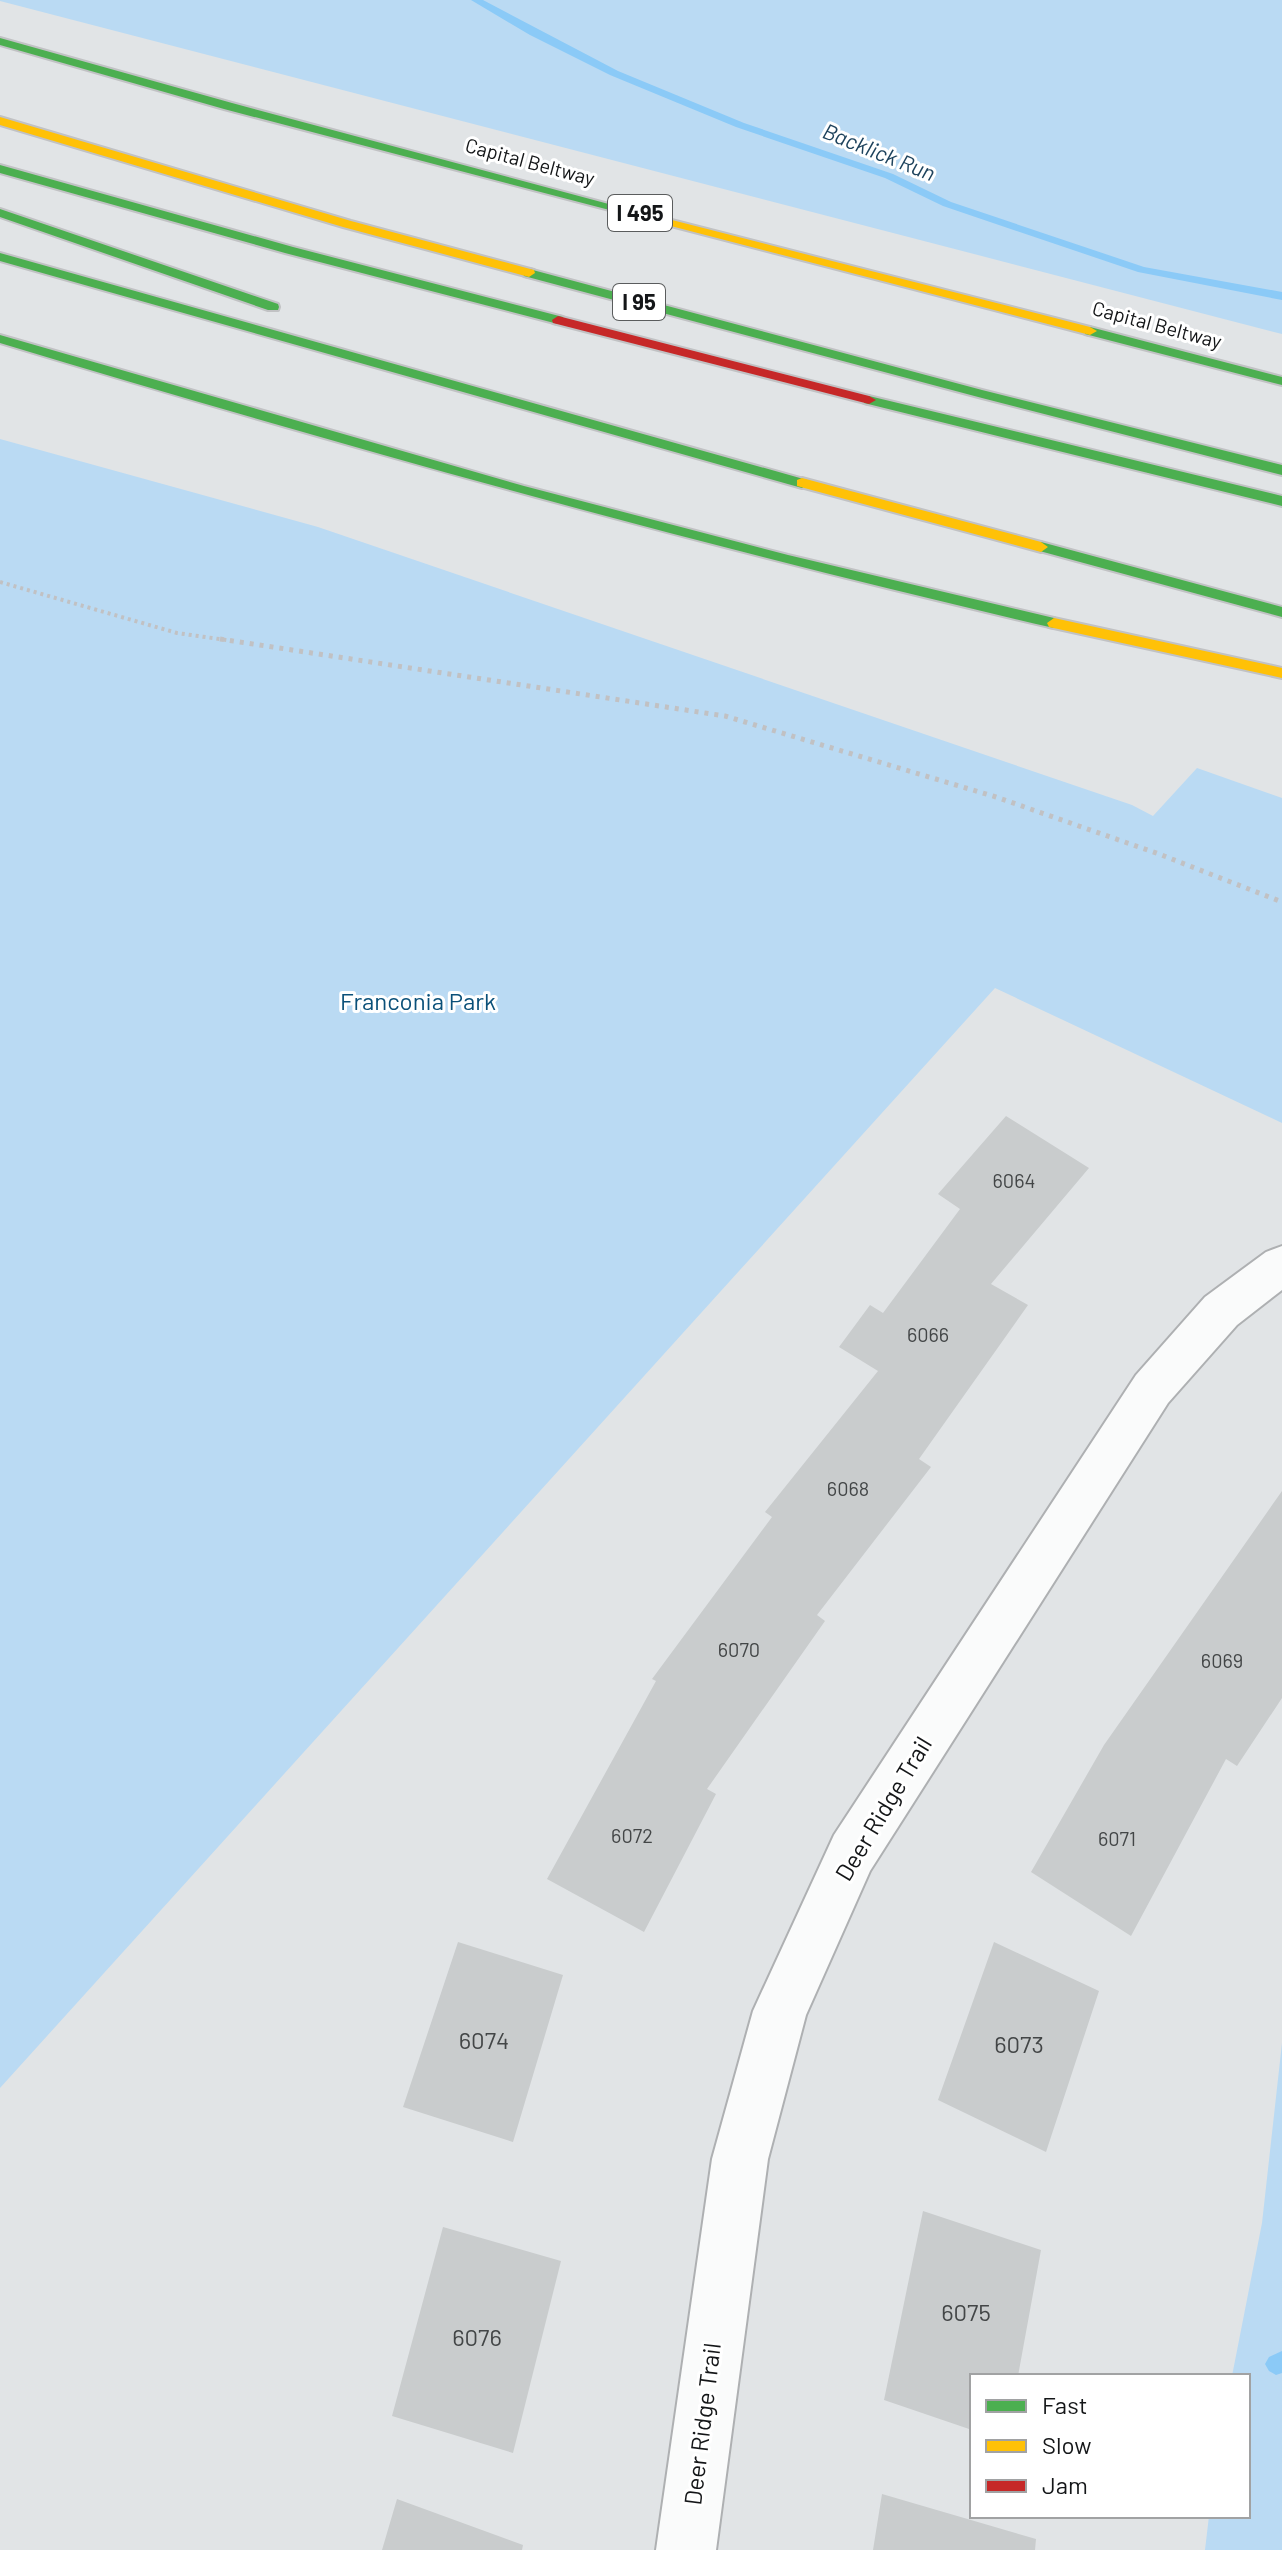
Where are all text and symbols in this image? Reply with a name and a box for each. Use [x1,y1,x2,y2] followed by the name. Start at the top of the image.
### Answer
[819,117,939,185] water label: Backlick Run
[463,132,598,190] street label: Capital Beltway
[608,195,672,231] road number: I 495
[613,284,665,320] road number: I 95
[1090,295,1225,353] street label: Capital Beltway
[340,986,496,1015] park label: Franconia Park
[993,1168,1035,1192] house number: 6064
[907,1322,949,1346] house number: 6066
[827,1476,869,1500] house number: 6068
[718,1637,760,1661] house number: 6070
[1201,1648,1243,1672] house number: 6069
[828,1731,937,1886] street label: Deer Ridge Trail
[611,1823,653,1847] house number: 6072
[1098,1826,1136,1850] house number: 6071
[459,2025,509,2054] house number: 6074
[994,2029,1044,2058] house number: 6073
[941,2297,991,2326] house number: 6075
[452,2322,502,2351] house number: 6076
[677,2341,726,2507] street label: Deer Ridge Trail
[970,2374,1250,2518] legend
[1042,2390,1087,2419] text: Fast
[1042,2430,1091,2459] text: Slow
[1042,2470,1088,2499] text: Jam

